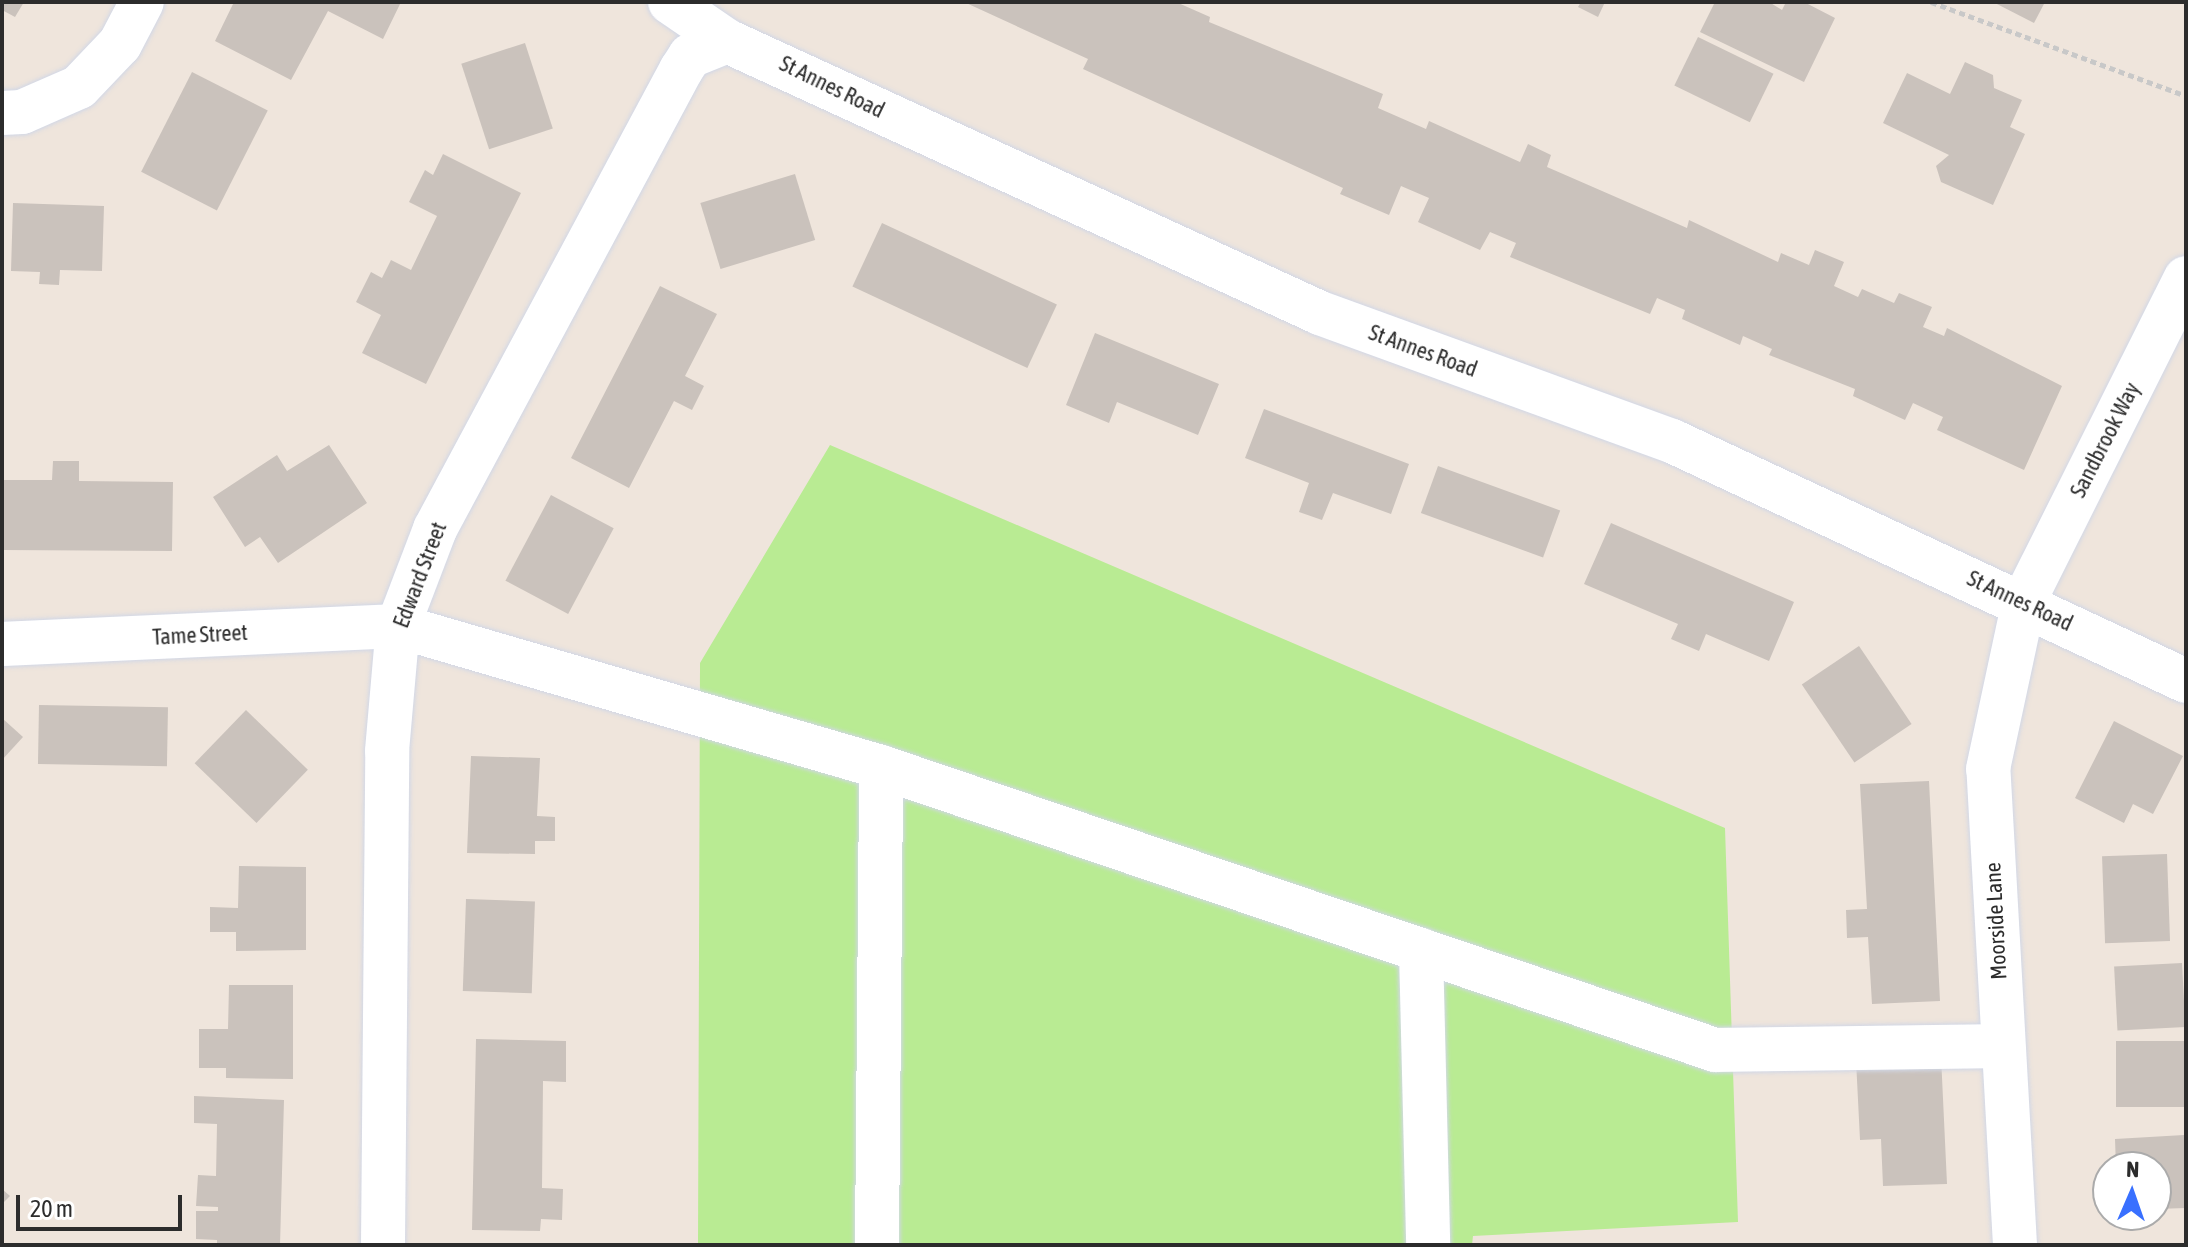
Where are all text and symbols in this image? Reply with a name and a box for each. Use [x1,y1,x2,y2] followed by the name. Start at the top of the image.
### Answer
[775,50,889,124] street label: St Annes Road
[1365,319,1481,383] street label: St Annes Road
[2065,378,2145,502] street label: Sandbrook Way
[388,518,452,632] street label: Edward Street
[1963,565,2077,637] street label: St Annes Road
[152,619,248,651] street label: Tame Street
[1980,862,2012,980] street label: Moorside Lane
[2092,1151,2172,1231] north arrow
[2126,1156,2140,1182] text: N
[20,1179,186,1229] scale bar
[30,1195,73,1222] text: 20 m

